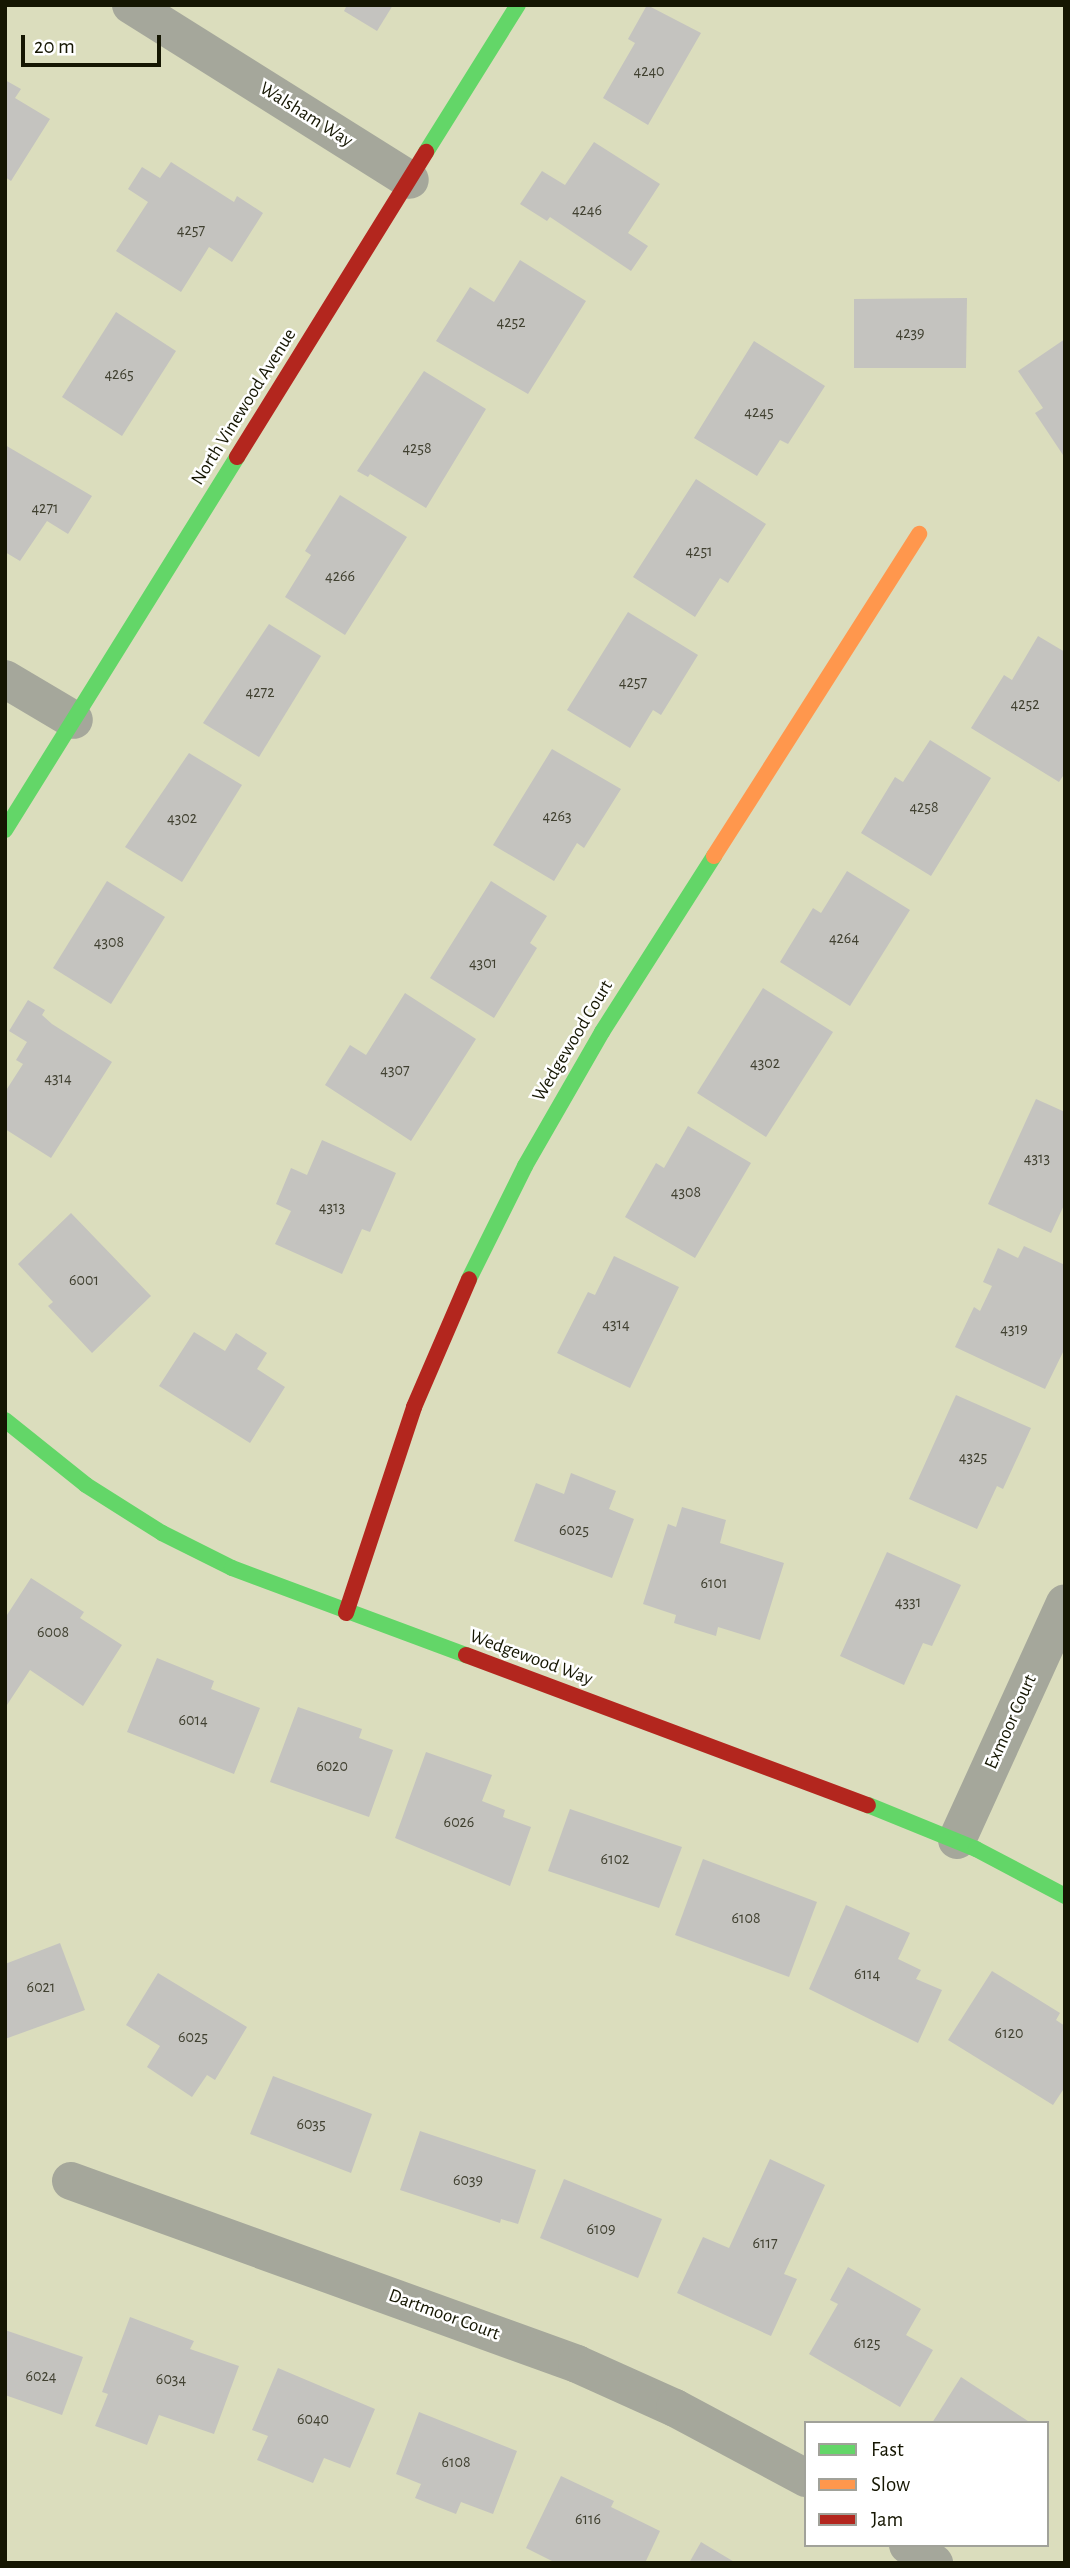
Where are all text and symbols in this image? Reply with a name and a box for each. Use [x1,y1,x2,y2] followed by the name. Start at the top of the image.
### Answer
[24,21,164,65] scale bar
[34,36,75,57] text: 20 m
[633,61,665,81] house number: 4240
[255,77,357,153] street label: Walsham Way
[572,200,602,220] house number: 4246
[177,220,205,240] house number: 4257
[497,312,525,332] house number: 4252
[895,323,925,343] house number: 4239
[187,324,301,490] street label: North Vinewood Avenue
[104,364,134,384] house number: 4265
[744,402,774,422] house number: 4245
[402,438,432,458] house number: 4258
[31,498,59,518] house number: 4271
[685,541,713,561] house number: 4251
[325,566,355,586] house number: 4266
[619,672,647,692] house number: 4257
[246,682,274,702] house number: 4272
[1011,694,1039,714] house number: 4252
[909,797,939,817] house number: 4258
[542,806,572,826] house number: 4263
[167,808,197,828] house number: 4302
[829,928,859,948] house number: 4264
[94,932,124,952] house number: 4308
[469,953,497,973] house number: 4301
[528,976,618,1106] street label: Wedgewood Court
[750,1053,780,1073] house number: 4302
[380,1060,410,1080] house number: 4307
[44,1068,72,1088] house number: 4314
[1024,1148,1050,1168] house number: 4313
[671,1182,701,1202] house number: 4308
[319,1197,345,1217] house number: 4313
[69,1270,99,1290] house number: 6001
[602,1314,630,1334] house number: 4314
[1000,1319,1028,1339] house number: 4319
[959,1447,987,1467] house number: 4325
[559,1520,589,1540] house number: 6025
[701,1573,727,1593] house number: 6101
[895,1592,921,1612] house number: 4331
[37,1622,69,1642] house number: 6008
[466,1625,596,1691] street label: Wedgewood Way
[980,1671,1042,1773] street label: Exmoor Court
[178,1710,208,1730] house number: 6014
[316,1756,348,1776] house number: 6020
[444,1812,474,1832] house number: 6026
[601,1849,629,1869] house number: 6102
[731,1908,761,1928] house number: 6108
[854,1964,880,1984] house number: 6114
[27,1977,55,1997] house number: 6021
[995,2023,1023,2043] house number: 6120
[178,2027,208,2047] house number: 6025
[296,2114,326,2134] house number: 6035
[453,2170,483,2190] house number: 6039
[587,2219,615,2239] house number: 6109
[752,2233,778,2253] house number: 6117
[385,2284,503,2346] street label: Dartmoor Court
[854,2333,880,2353] house number: 6125
[26,2366,56,2386] house number: 6024
[156,2369,186,2389] house number: 6034
[297,2409,329,2429] house number: 6040
[804,2421,1049,2547] legend
[871,2439,904,2460] text: Fast
[441,2452,471,2472] house number: 6108
[871,2474,910,2495] text: Slow
[575,2509,601,2529] house number: 6116
[871,2509,903,2530] text: Jam

